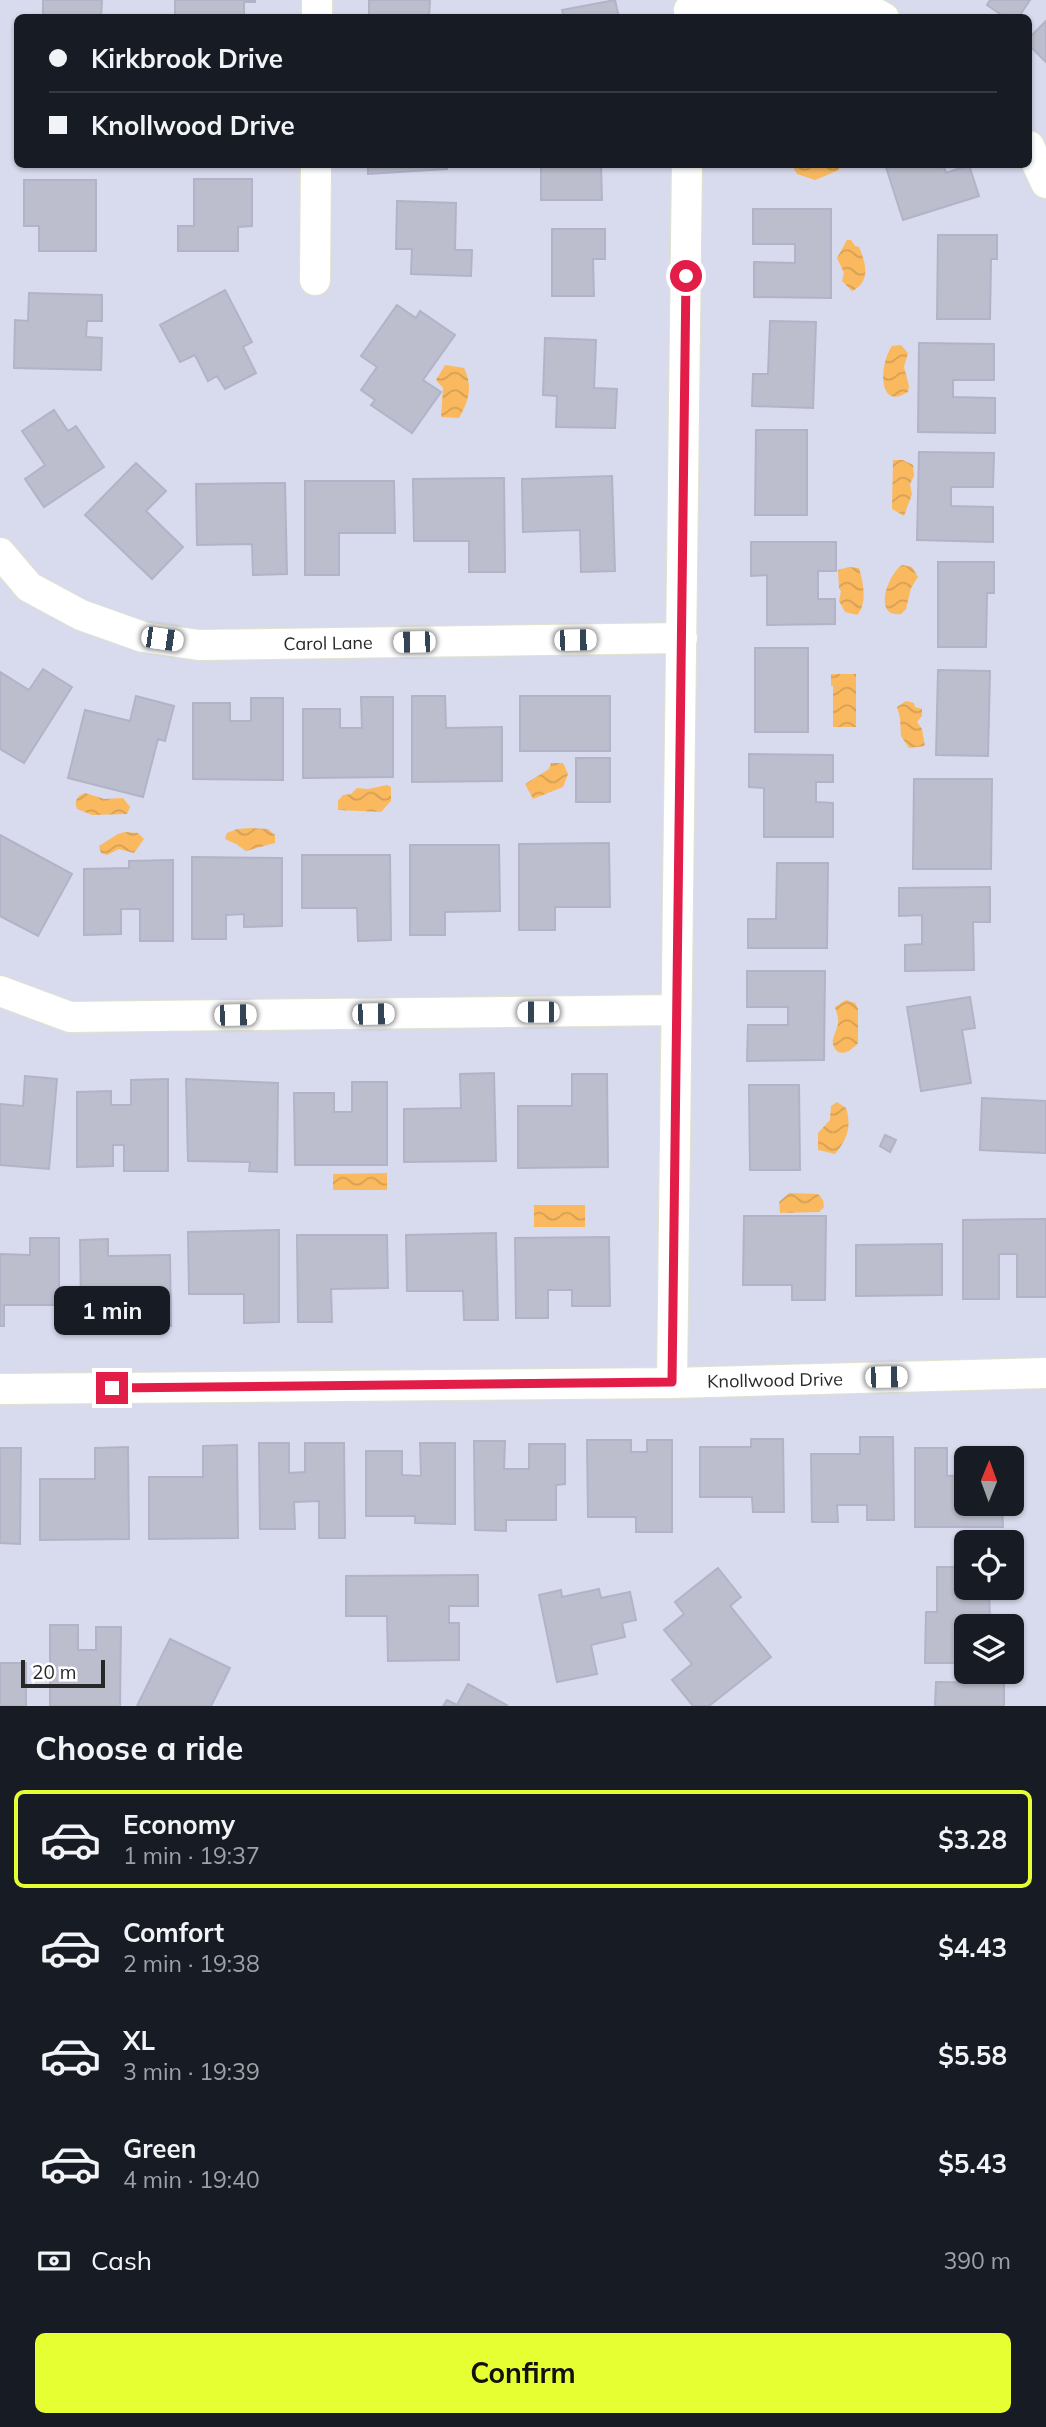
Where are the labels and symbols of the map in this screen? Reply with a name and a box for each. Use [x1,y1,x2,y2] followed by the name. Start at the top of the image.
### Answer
[670,260,702,292] route start
[140,626,185,652] car
[554,629,597,651] car
[283,631,373,655] street label: Carol Lane
[393,631,436,653] car
[518,1002,560,1023] car
[352,1003,395,1025] car
[214,1004,257,1026] car
[54,1286,170,1336] callout: 1 min
[865,1366,908,1388] car
[707,1367,843,1393] street label: Knollwood Drive
[96,1372,128,1404] route end
[954,1446,1024,1516] north arrow
[21,1657,105,1689] scale bar

